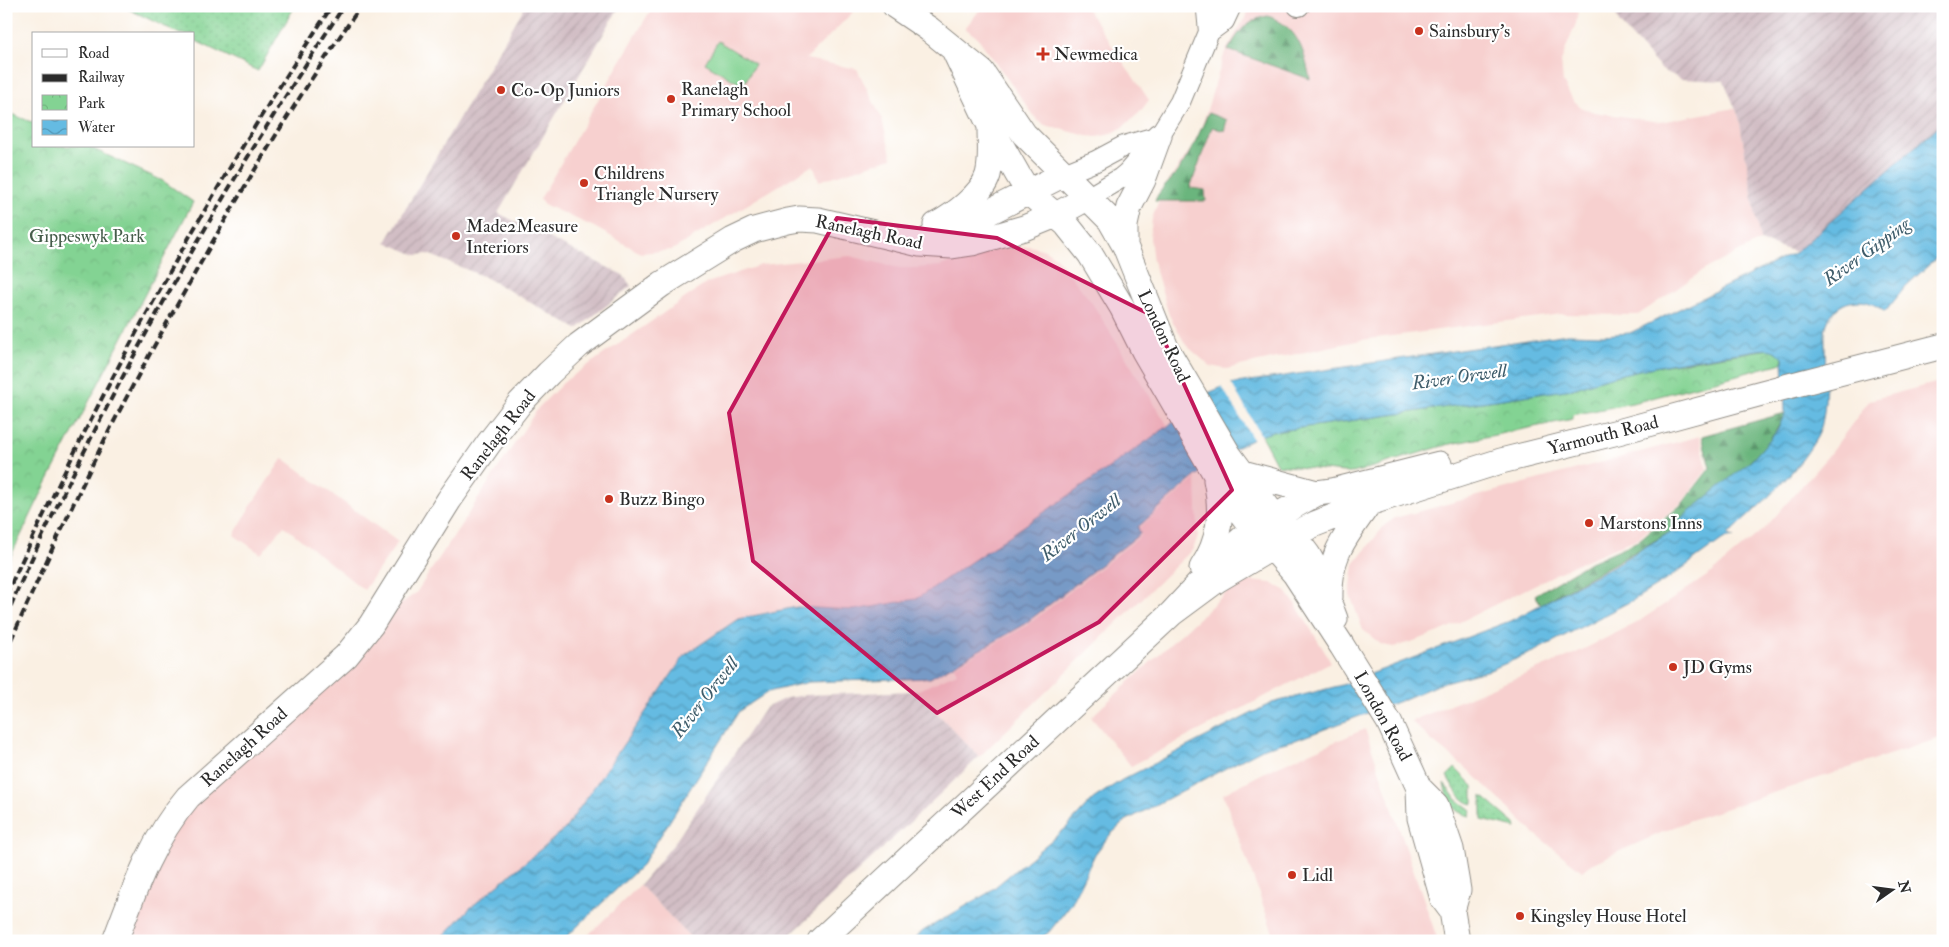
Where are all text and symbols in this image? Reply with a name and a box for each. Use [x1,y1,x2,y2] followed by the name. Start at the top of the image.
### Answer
[1429,20,1510,43] place label: Sainsbury's
[1413,25,1425,37] marker: Sainsbury's
[32,32,195,148] legend
[1054,43,1139,66] place label: Newmedica
[78,44,110,63] text: Road
[1036,47,1050,61] marker: Newmedica
[78,68,125,87] text: Railway
[681,78,792,122] place label: Ranelagh Primary School
[511,79,620,102] place label: Co-Op Juniors
[495,84,507,96] marker: Co-Op Juniors
[665,93,677,105] marker: Ranelagh Primary School
[78,94,105,113] text: Park
[77,118,115,137] text: Water
[594,162,719,206] place label: Childrens Triangle Nursery
[578,177,590,189] marker: Childrens Triangle Nursery
[813,210,925,255] street label: Ranelagh Road
[1817,212,1916,292] water label: River Gipping
[466,215,578,259] place label: Made2Measure Interiors
[29,225,145,248] park label: Gippeswyk Park
[450,230,462,242] marker: Made2Measure Interiors
[1132,286,1195,386] street label: London Road
[1409,358,1510,396] water label: River Orwell
[456,385,541,485] street label: Ranelagh Road
[1545,411,1661,460] street label: Yarmouth Road
[619,488,705,511] place label: Buzz Bingo
[1035,488,1127,567] water label: River Orwell
[603,493,615,505] marker: Buzz Bingo
[1599,512,1702,535] place label: Marstons Inns
[1583,517,1595,529] marker: Marstons Inns
[665,651,745,743] water label: River Orwell
[1682,656,1752,679] place label: JD Gyms
[1667,661,1679,673] marker: JD Gyms
[1348,667,1417,765] street label: London Road
[196,702,293,792] street label: Ranelagh Road
[946,731,1044,825] street label: West End Road
[1302,864,1334,887] place label: Lidl
[1866,864,1916,914] north arrow
[1286,869,1298,881] marker: Lidl
[1894,878,1914,896] text: N
[1530,905,1687,928] place label: Kingsley House Hotel
[1514,910,1526,922] marker: Kingsley House Hotel

